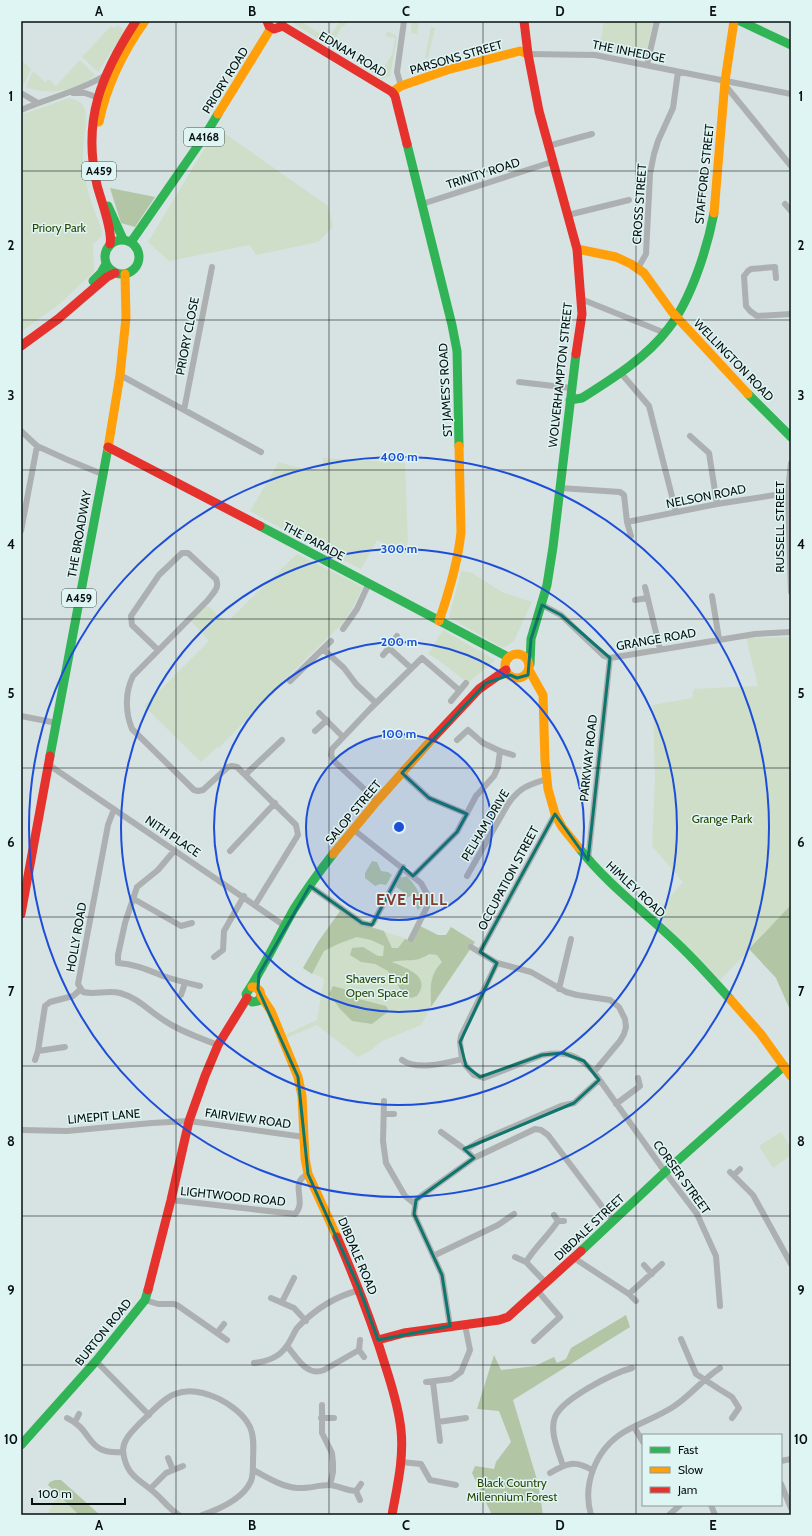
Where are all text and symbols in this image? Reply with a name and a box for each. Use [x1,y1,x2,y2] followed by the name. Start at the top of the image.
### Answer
[95,3,104,19] text: A
[248,3,256,19] text: B
[402,3,410,19] text: C
[555,3,565,19] text: D
[709,3,717,19] text: E
[317,28,390,80] street label: EDNAM ROAD
[408,36,505,77] street label: PARSONS STREET
[591,37,667,66] street label: THE INHEDGE
[199,44,252,116] street label: PRIORY ROAD
[9,88,13,104] text: 1
[799,88,803,104] text: 1
[691,122,717,225] street label: STAFFORD STREET
[184,128,224,146] road number: A4168
[444,154,522,192] street label: TRINITY ROAD
[82,162,116,180] road number: A459
[629,163,649,245] street label: CROSS STREET
[32,220,87,235] park label: Priory Park
[8,237,15,253] text: 2
[798,237,805,253] text: 2
[172,295,202,376] street label: PRIORY CLOSE
[545,301,575,448] street label: WOLVERHAMPTON STREET
[691,316,777,404] street label: WELLINGTON ROAD
[435,342,455,437] street label: ST JAMES'S ROAD
[7,387,15,403] text: 3
[797,387,805,403] text: 3
[380,449,418,464] text: 400 m
[665,481,747,511] street label: NELSON ROAD
[772,481,787,573] street label: RUSSELL STREET
[64,489,94,579] street label: THE BROADWAY
[280,518,348,564] street label: THE PARADE
[7,536,15,552] text: 4
[797,536,805,552] text: 4
[381,541,417,556] text: 300 m
[62,589,96,607] road number: A459
[615,625,697,653] street label: GRANGE ROAD
[381,634,417,649] text: 200 m
[8,685,15,701] text: 5
[798,685,805,701] text: 5
[576,714,600,802] street label: PARKWAY ROAD
[382,726,416,741] text: 100 m
[322,776,385,847] street label: SALOP STREET
[458,786,512,864] street label: PELHAM DRIVE
[692,811,753,826] park label: Grange Park
[143,812,204,860] street label: NITH PLACE
[392,820,406,834] centre of rings
[474,823,542,933] street label: OCCUPATION STREET
[7,834,15,850] text: 6
[797,834,805,850] text: 6
[603,858,669,921] street label: HIMLEY ROAD
[376,890,448,909] district label: EVE HILL
[62,901,90,973] street label: HOLLY ROAD
[346,971,408,1000] park label: Shavers End Open Space
[8,983,15,999] text: 7
[798,983,805,999] text: 7
[67,1105,141,1127] street label: LIMEPIT LANE
[204,1105,292,1132] street label: FAIRVIEW ROAD
[7,1133,15,1149] text: 8
[797,1133,805,1149] text: 8
[650,1137,714,1217] street label: CORSER STREET
[180,1183,287,1209] street label: LIGHTWOOD ROAD
[551,1190,628,1263] street label: DIBDALE STREET
[335,1215,381,1297] street label: DIBDALE ROAD
[7,1282,15,1298] text: 9
[797,1282,805,1298] text: 9
[71,1295,135,1369] street label: BURTON ROAD
[4,1431,18,1447] text: 10
[794,1431,808,1447] text: 10
[642,1434,782,1506] legend
[678,1442,698,1457] text: Fast
[678,1462,703,1477] text: Slow
[467,1475,557,1504] park label: Black Country Millennium Forest
[32,1480,125,1506] scale bar
[677,1482,697,1497] text: Jam
[38,1486,72,1501] text: 100 m
[95,1517,104,1533] text: A
[248,1517,256,1533] text: B
[402,1517,410,1533] text: C
[555,1517,565,1533] text: D
[709,1517,717,1533] text: E

